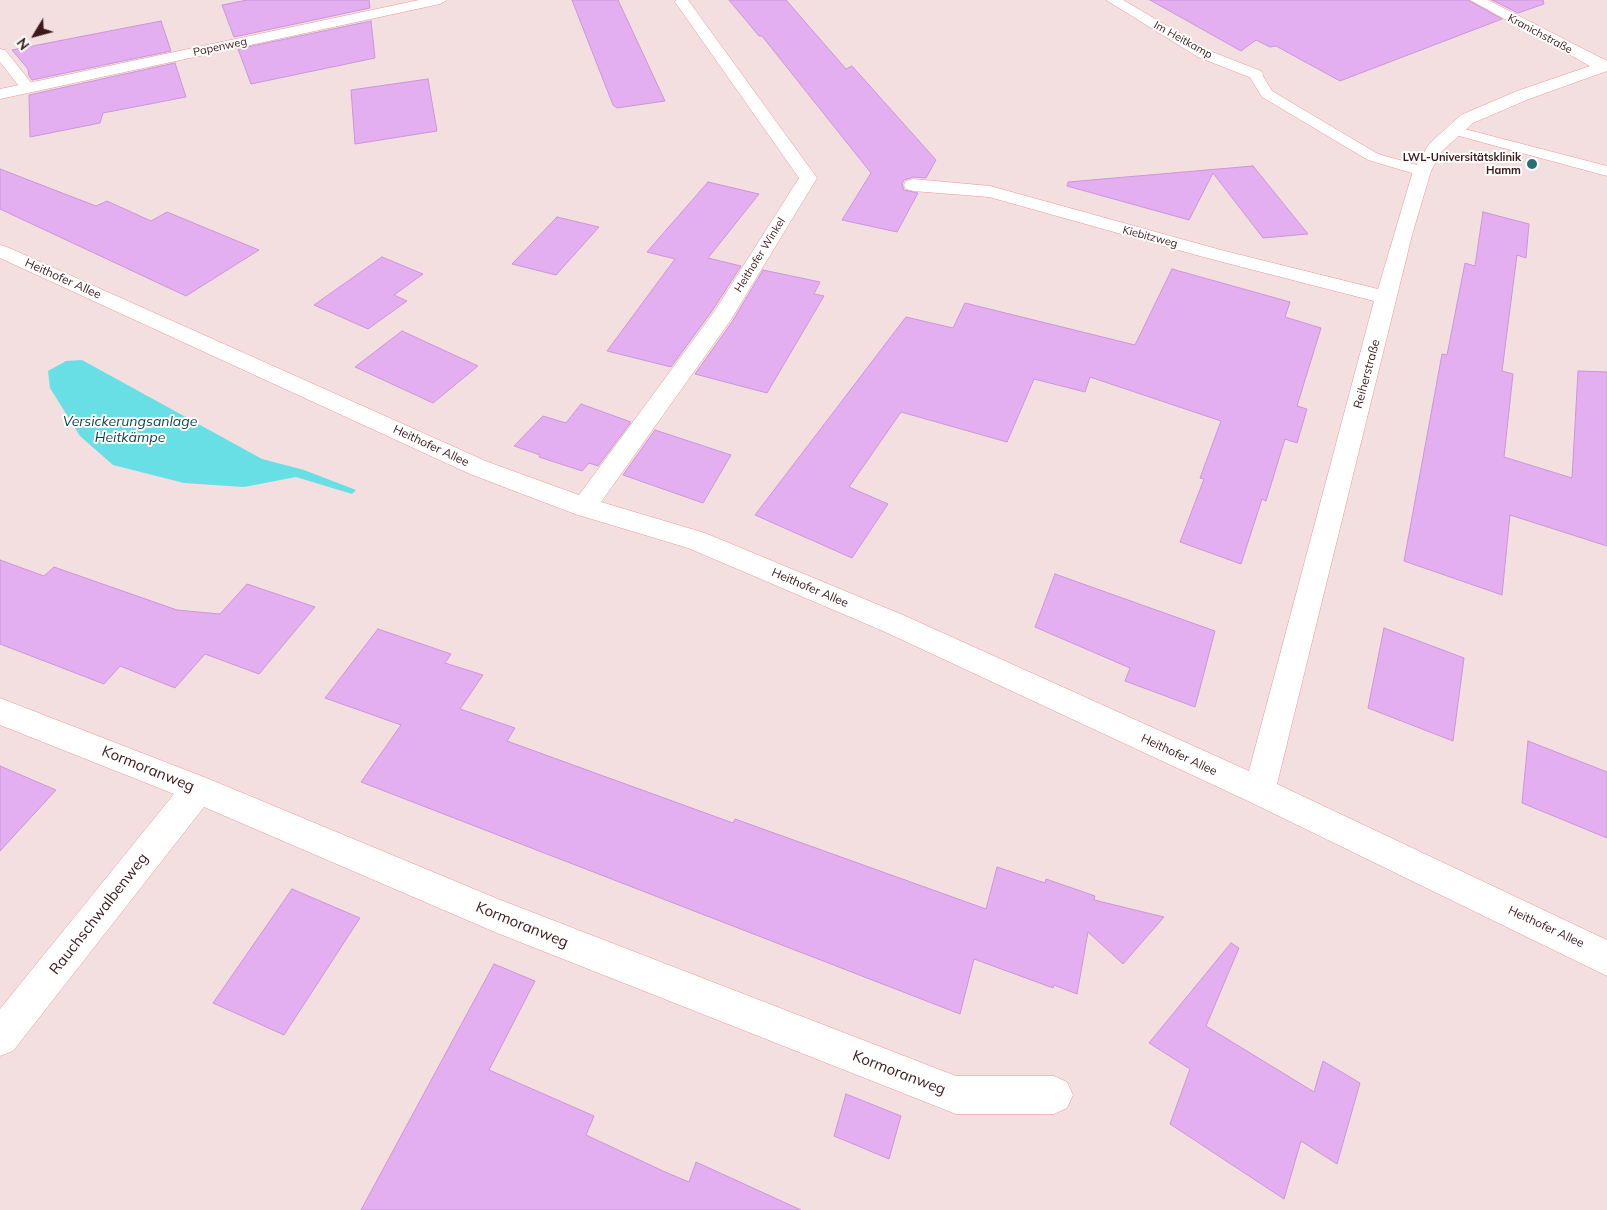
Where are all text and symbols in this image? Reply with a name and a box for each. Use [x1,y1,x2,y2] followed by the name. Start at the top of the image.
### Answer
[10,10,60,60] north arrow
[1505,11,1575,57] street label: Kranichstraße
[1151,19,1215,61] street label: Im Heitkamp
[13,34,33,54] text: N
[192,35,248,59] street label: Papenweg
[1403,151,1521,177] place label: LWL-Universitätsklinik Hamm
[1525,157,1539,171] marker: LWL-Universitätsklinik Hamm
[732,215,788,295] street label: Heithofer Winkel
[1121,223,1179,251] street label: Kiebitzweg
[23,256,103,302] street label: Heithofer Allee
[1351,338,1383,410] street label: Reiherstraße
[63,414,197,447] water label: Versickerungsanlage Heitkämpe
[391,422,471,470] street label: Heithofer Allee
[769,565,851,611] street label: Heithofer Allee
[1139,731,1219,779] street label: Heithofer Allee
[99,742,197,796] street label: Kormoranweg
[46,850,152,978] street label: Rauchschwalbenweg
[473,898,571,952] street label: Kormoranweg
[1506,903,1586,951] street label: Heithofer Allee
[850,1047,948,1099] street label: Kormoranweg

